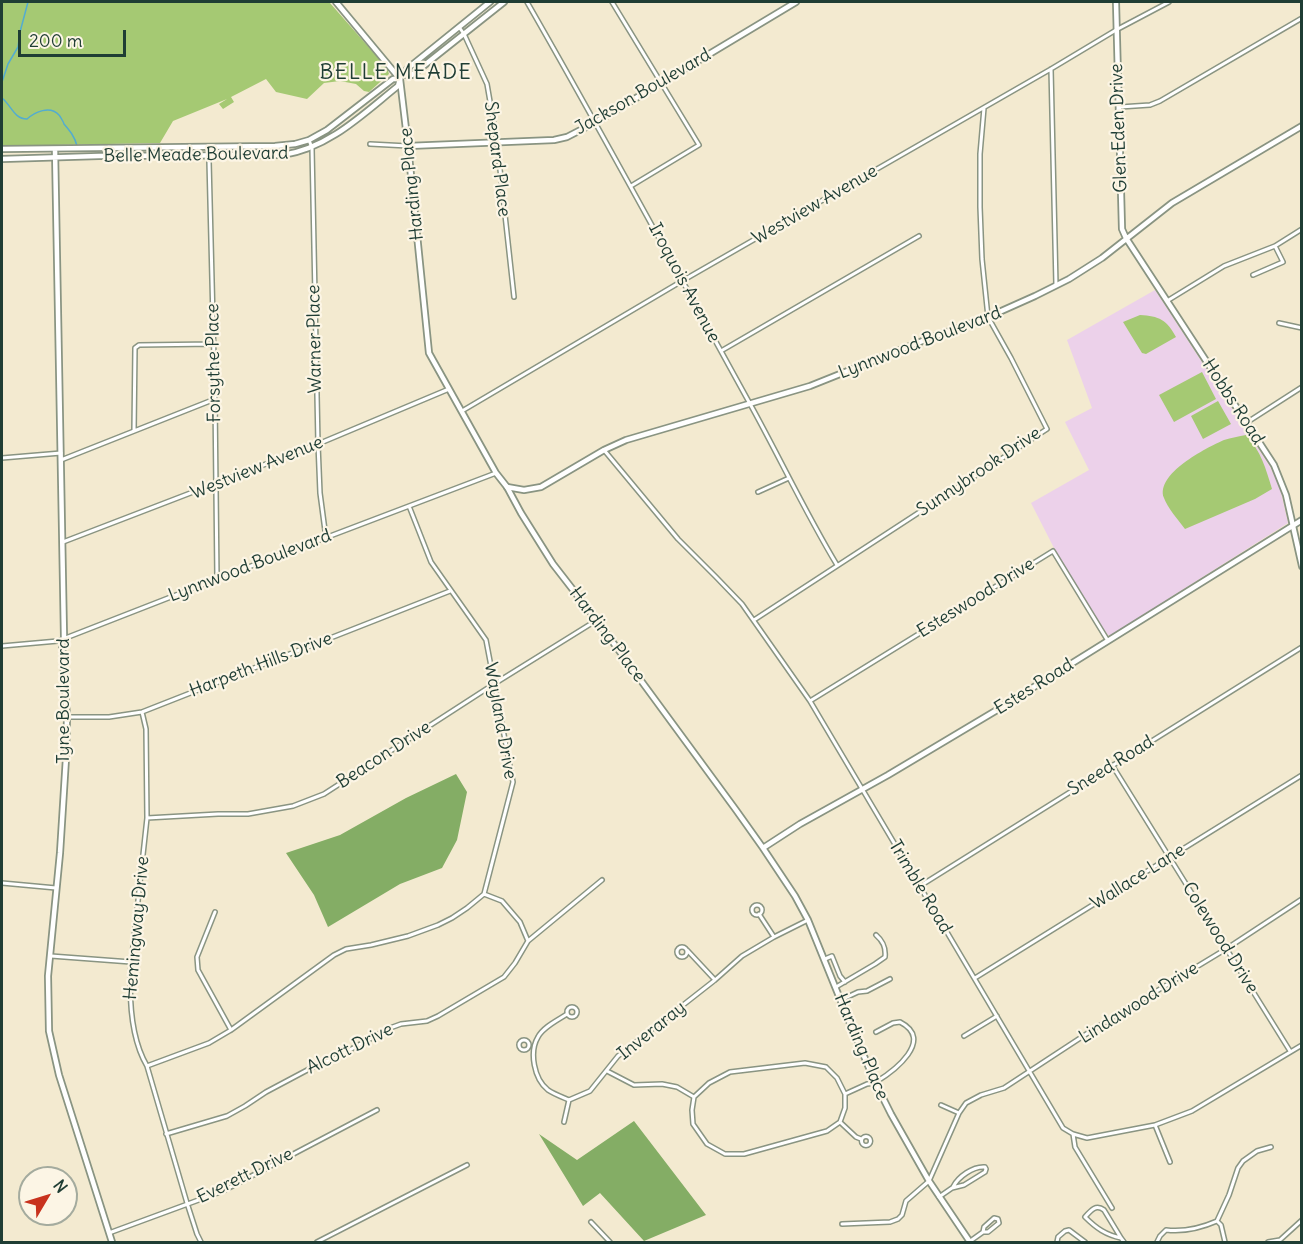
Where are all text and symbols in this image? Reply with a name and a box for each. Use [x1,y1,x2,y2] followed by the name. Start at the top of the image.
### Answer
[21,18,129,56] scale bar
[29,29,83,52] text: 200 m
[571,44,715,140] street label: Jackson Boulevard
[320,60,472,86] district label: BELLE MEADE
[1106,63,1132,193] street label: Glen Eden Drive
[479,100,515,218] street label: Shepard Place
[395,127,429,241] street label: Harding Place
[103,143,289,167] street label: Belle Meade Boulevard
[749,160,881,250] street label: Westview Avenue
[643,219,725,347] street label: Iroquois Avenue
[303,284,327,394] street label: Warner Place
[836,302,1004,384] street label: Lynnwood Boulevard
[202,303,226,423] street label: Forsythe Place
[1197,355,1269,449] street label: Hobbs Road
[913,423,1045,521] street label: Sunnybrook Drive
[188,432,326,504] street label: Westview Avenue
[166,525,334,607] street label: Lynnwood Boulevard
[913,553,1039,643] street label: Esteswood Drive
[564,583,650,687] street label: Harding Place
[187,628,335,702] street label: Harpeth Hills Drive
[53,638,75,764] street label: Tyne Boulevard
[991,654,1077,720] street label: Estes Road
[479,661,521,781] street label: Wayland Drive
[333,717,435,793] street label: Beacon Drive
[1064,731,1158,801] street label: Sneed Road
[884,836,956,938] street label: Trimble Road
[1087,839,1189,915] street label: Wallace Lane
[120,855,154,1001] street label: Hemingway Drive
[1177,878,1263,998] street label: Colewood Drive
[1075,958,1203,1048] street label: Lindawood Drive
[829,991,893,1103] street label: Harding Place
[614,997,690,1065] street label: Inveraray
[303,1019,397,1079] street label: Alcott Drive
[193,1143,297,1209] street label: Everett Drive
[18,1166,78,1226] north arrow
[49,1176,72,1197] text: N

